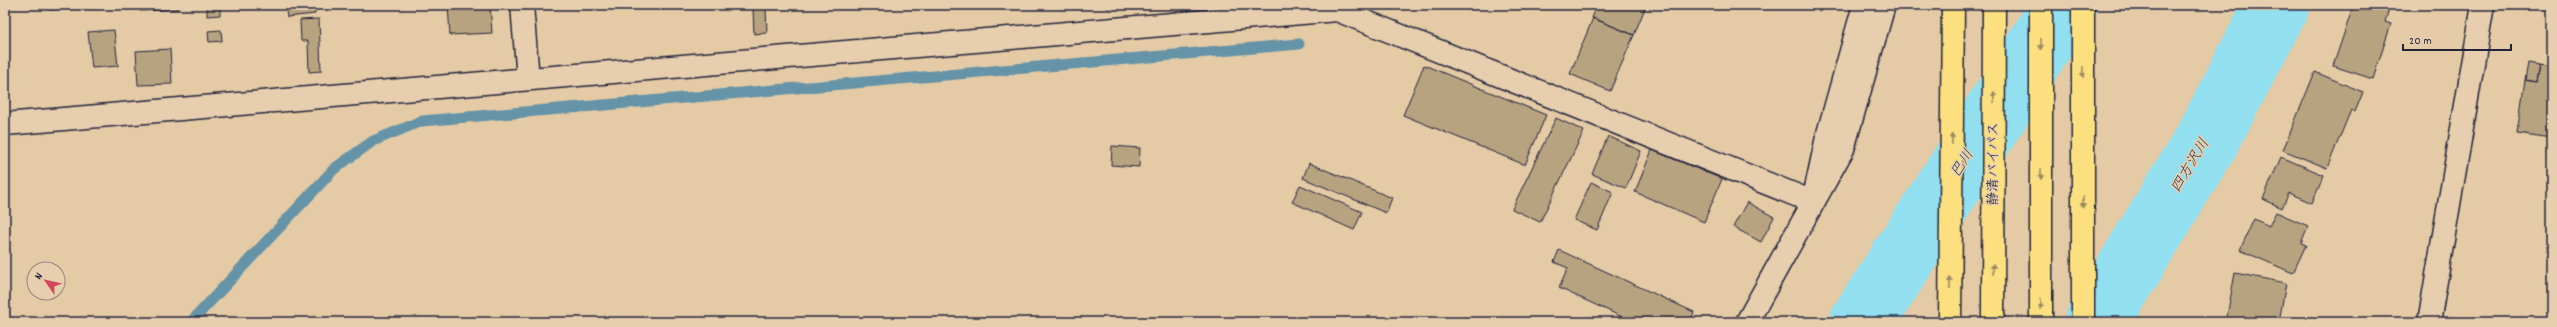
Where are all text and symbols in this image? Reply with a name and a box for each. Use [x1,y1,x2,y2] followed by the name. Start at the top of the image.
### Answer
[2403,26,2511,52] scale bar
[2409,33,2432,50] text: 20 m
[2038,38,2044,51] one-way arrow
[2080,66,2086,79] one-way arrow
[1991,90,1997,103] one-way arrow
[1984,122,2004,206] street label: 静清バイパス
[1949,132,1955,145] one-way arrow
[2166,135,2216,197] water label: 四方沢川
[1946,145,1980,183] water label: 巴川
[2038,168,2044,181] one-way arrow
[2080,196,2086,209] one-way arrow
[26,261,66,301] north arrow
[1990,262,1996,275] one-way arrow
[31,269,48,283] text: N
[1947,276,1953,289] one-way arrow
[2038,298,2044,311] one-way arrow

